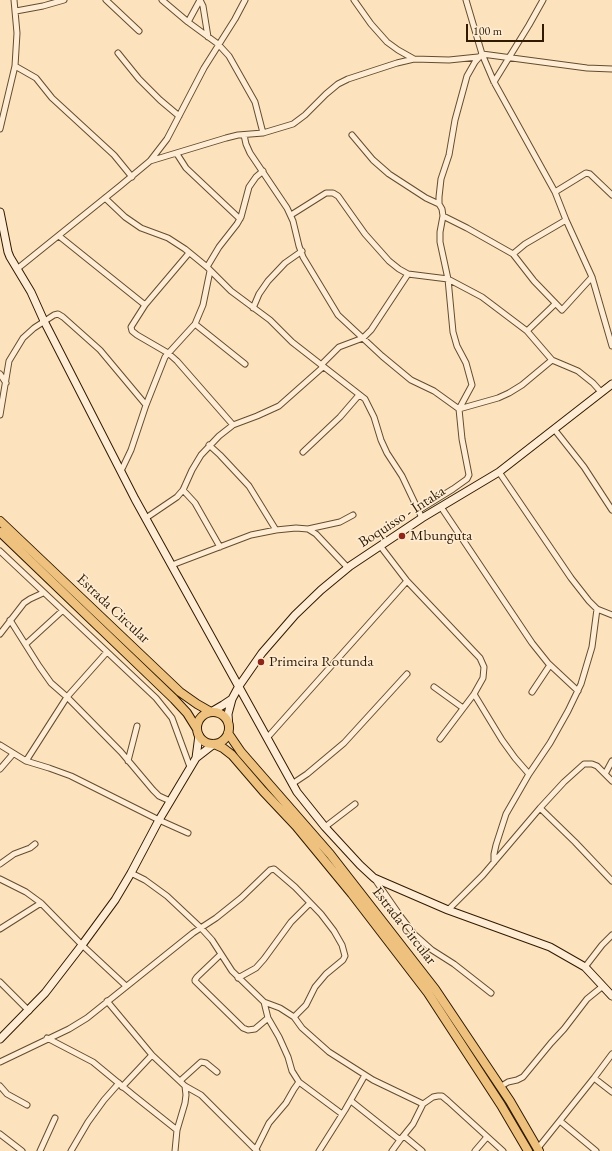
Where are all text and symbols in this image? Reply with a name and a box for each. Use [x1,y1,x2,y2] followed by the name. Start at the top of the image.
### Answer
[468,16,546,42] scale bar
[473,23,502,39] text: 100 m
[355,482,449,552] street label: Boquisso - Intaka
[410,527,472,545] place label: Mbunguta
[397,531,407,541] marker: Mbunguta
[73,571,153,647] street label: Estrada Circular
[269,653,373,671] place label: Primeira Rotunda
[256,657,266,667] marker: Primeira Rotunda
[368,884,440,968] street label: Estrada Circular

